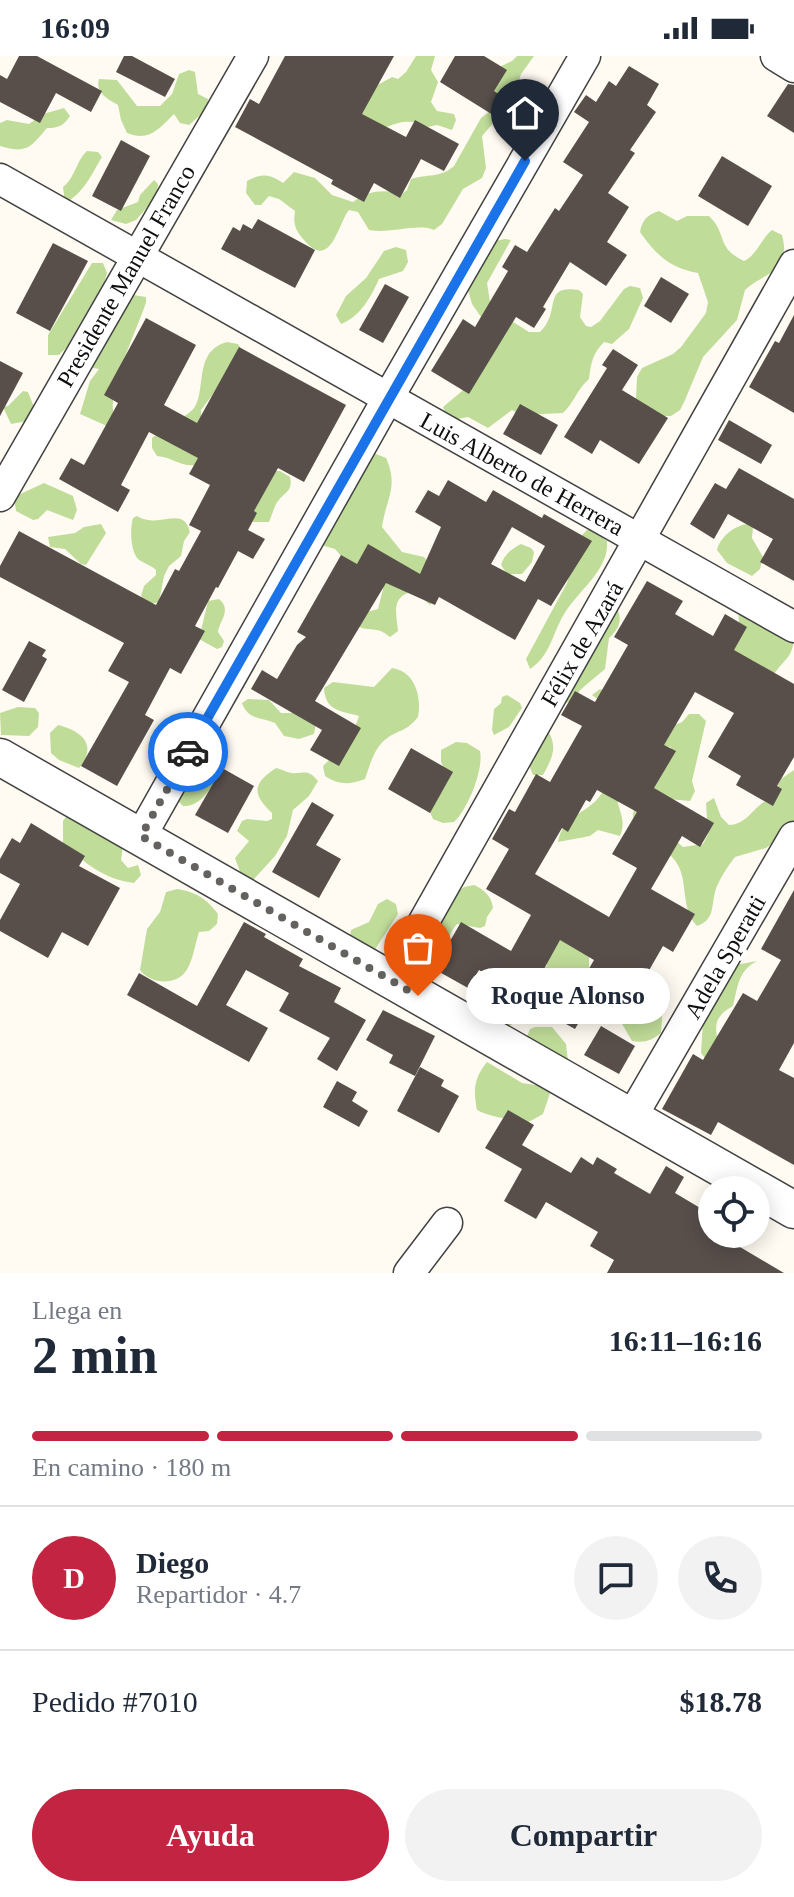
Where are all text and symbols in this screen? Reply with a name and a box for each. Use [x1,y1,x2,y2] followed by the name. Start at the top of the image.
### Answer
[40,11,110,44] text: 16:09
[491,79,559,161] pin
[503,91,547,135] icon: home
[52,160,200,392] street label: Presidente Manuel Franco
[416,407,629,541] street label: Luis Alberto de Herrera
[536,577,628,711] street label: Félix de Azará
[148,712,228,792] courier
[166,730,210,774] icon: car
[679,890,771,1023] street label: Adela Speratti
[384,914,452,996] pin
[396,926,440,970] icon: bag
[466,968,670,1024] callout: Roque Alonso
[491,981,645,1010] text: Roque Alonso
[698,1176,770,1248] map controls
[698,1176,770,1248] button: locate
[32,1296,122,1325] text: Llega en
[609,1324,762,1357] text: 16:11–16:16
[32,1327,158,1384] text: 2 min
[32,1453,231,1482] text: En camino · 180 m
[574,1536,658,1620] button: chat
[678,1536,762,1620] button: phone
[136,1546,209,1579] text: Diego
[63,1561,85,1594] text: D
[136,1580,301,1609] text: Repartidor · 4.7
[32,1685,198,1718] text: Pedido #7010
[680,1685,762,1718] text: $18.78
[32,1789,389,1881] button: Ayuda
[405,1789,762,1881] button: Compartir

